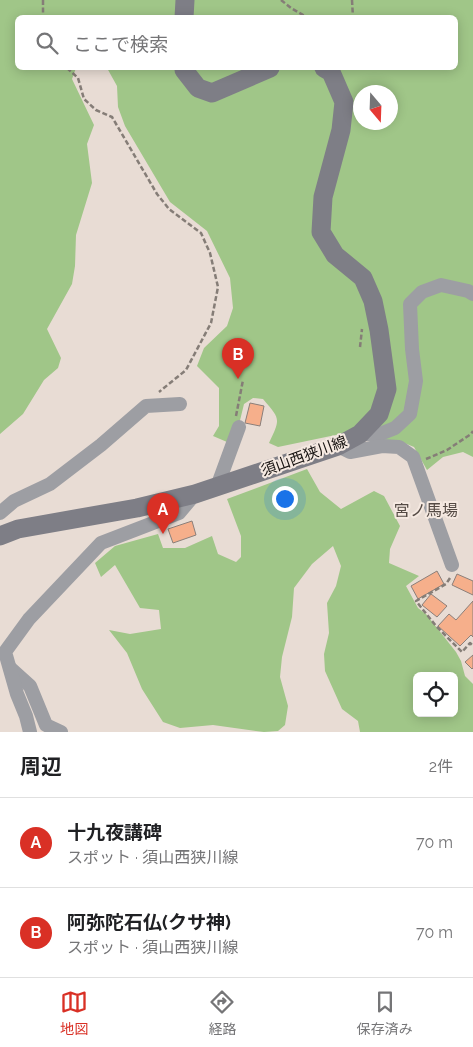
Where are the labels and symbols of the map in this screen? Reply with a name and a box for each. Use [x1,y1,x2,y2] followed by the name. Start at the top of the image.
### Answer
[353,85,398,130] north arrow
[222,338,254,379] pin: B
[259,432,349,480] street label: 須山西狭川線
[272,486,298,512] your location
[147,493,179,534] pin: A
[394,501,458,520] district label: 宮ノ馬場

